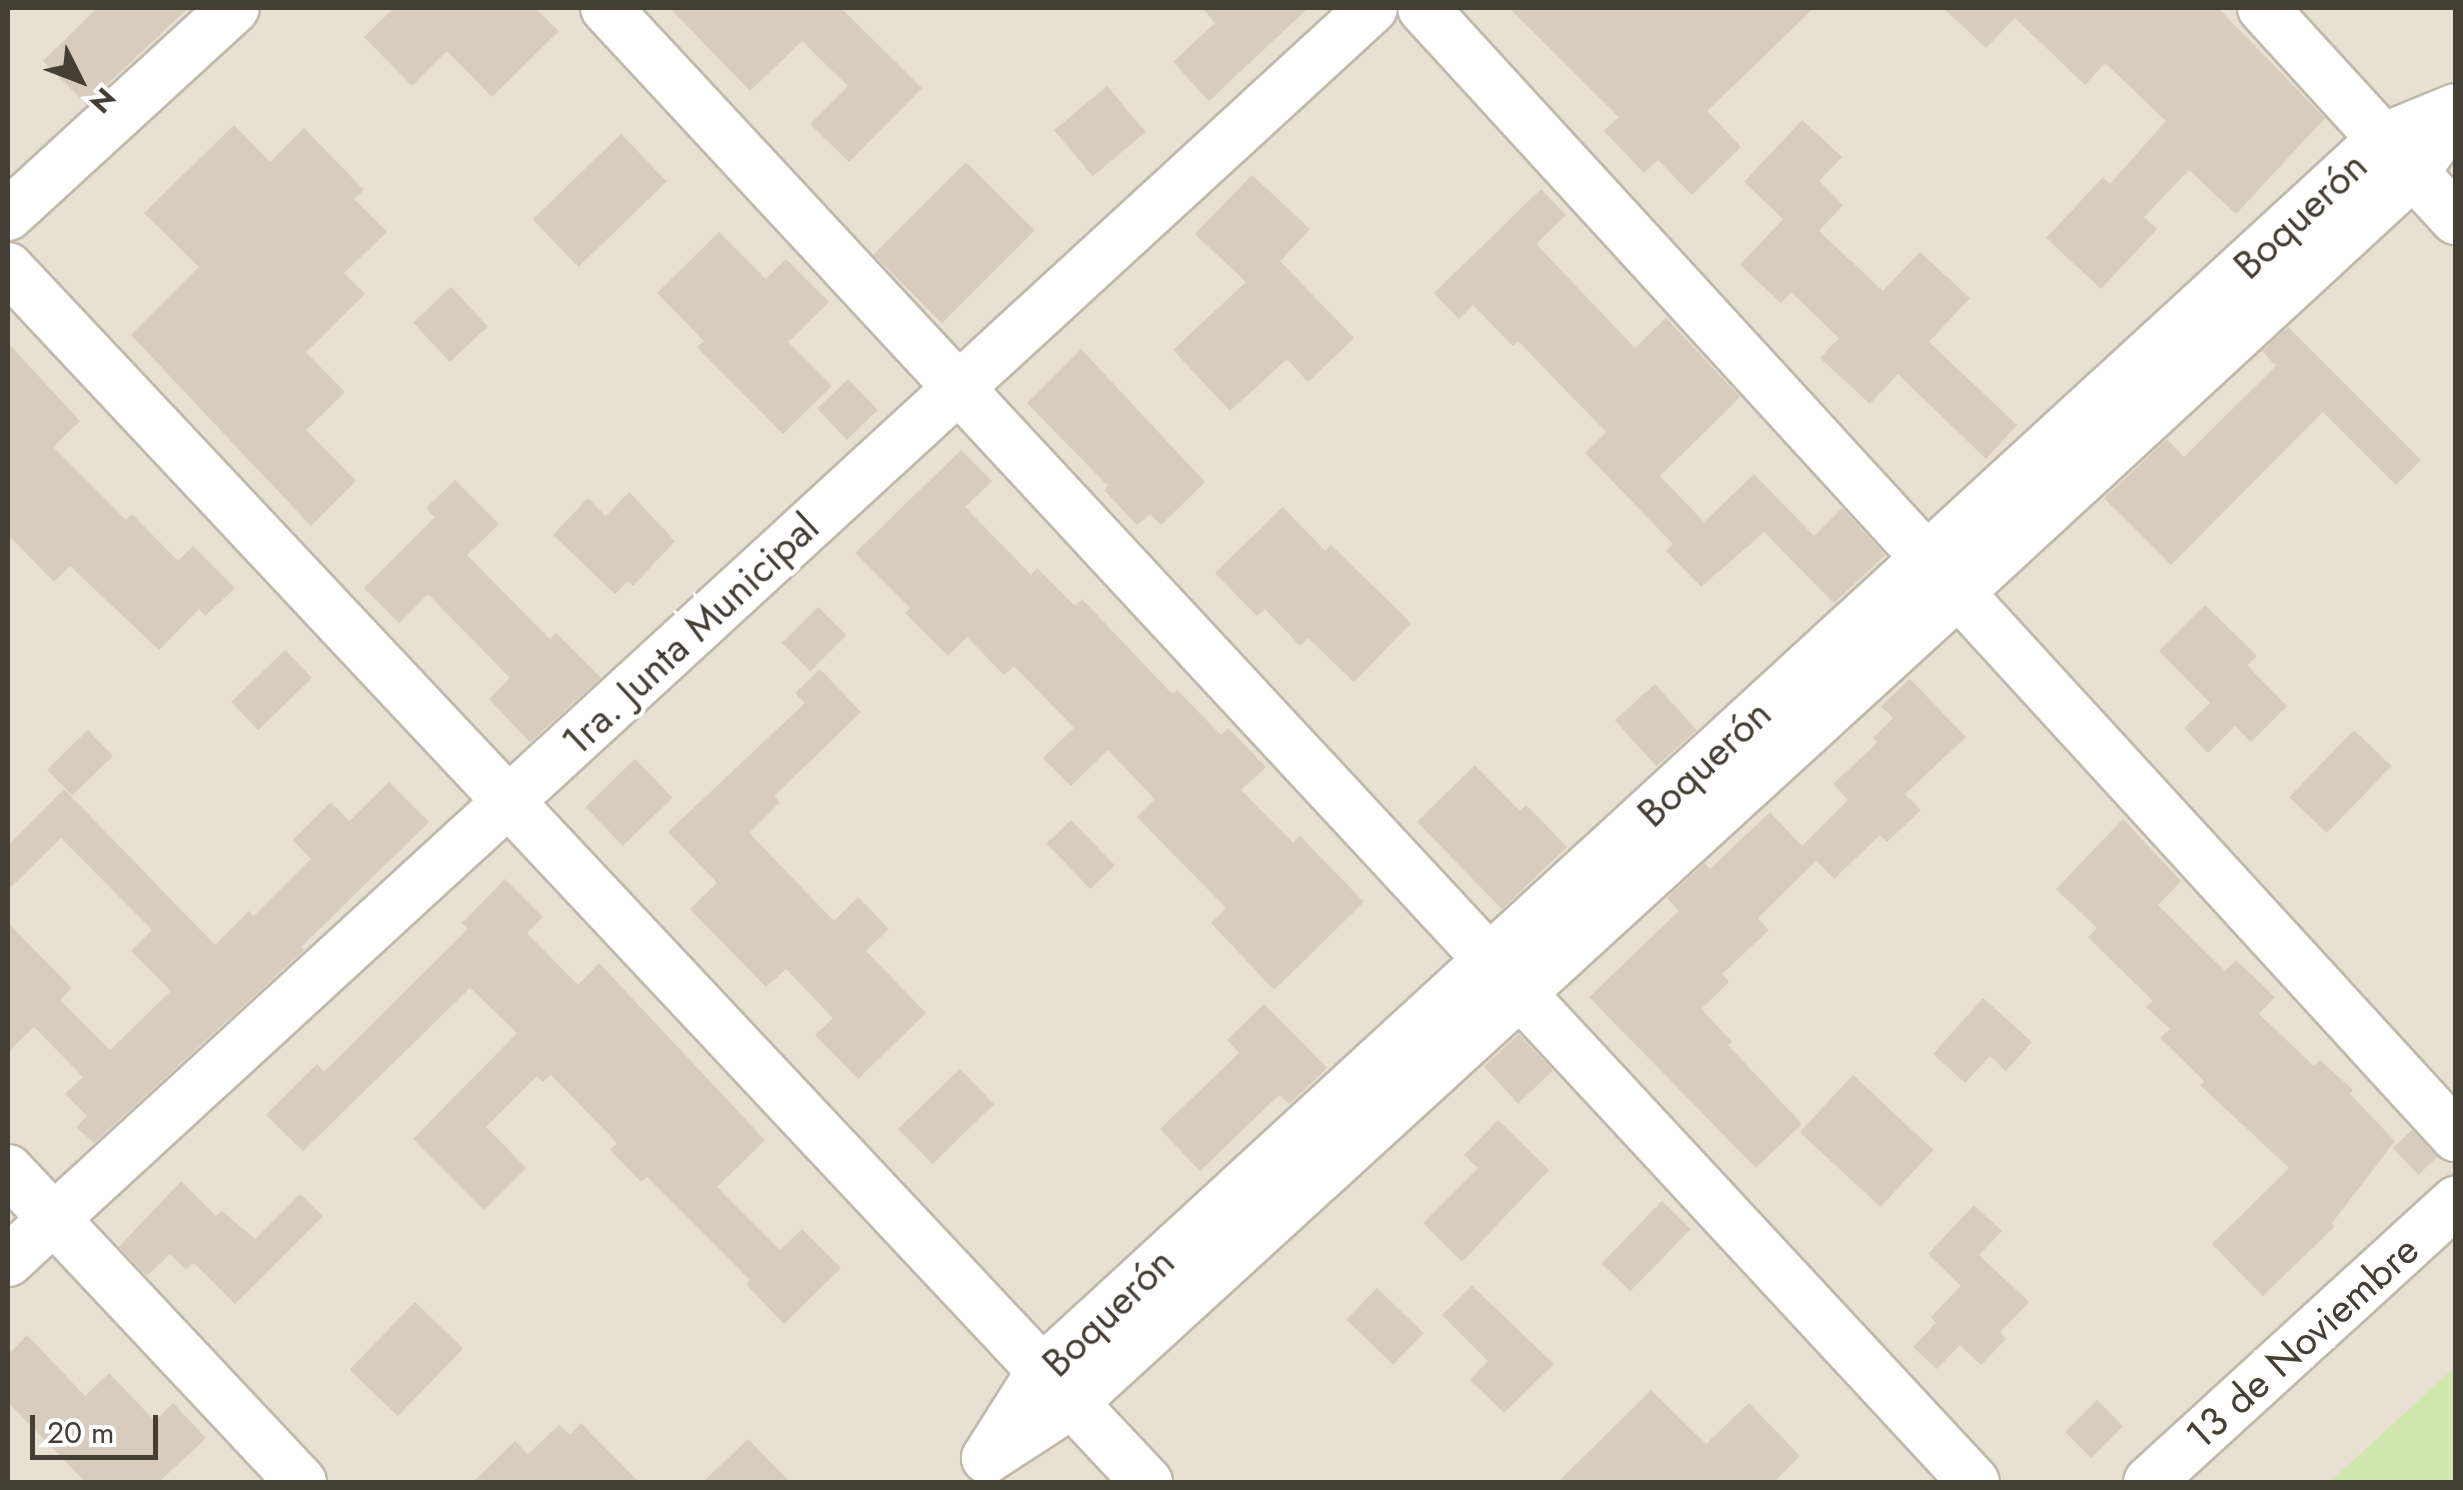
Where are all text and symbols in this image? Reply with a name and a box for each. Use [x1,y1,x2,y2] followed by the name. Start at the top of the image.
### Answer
[30,30,130,130] north arrow
[80,78,125,122] text: N
[2223,141,2377,289] street label: Boquerón
[552,503,828,765] street label: 1ra. Junta Municipal
[1627,689,1781,837] street label: Boquerón
[2176,1225,2428,1459] street label: 13 de Noviembre
[1032,1238,1184,1386] street label: Boquerón
[35,1395,162,1457] scale bar
[47,1411,114,1454] text: 20 m

